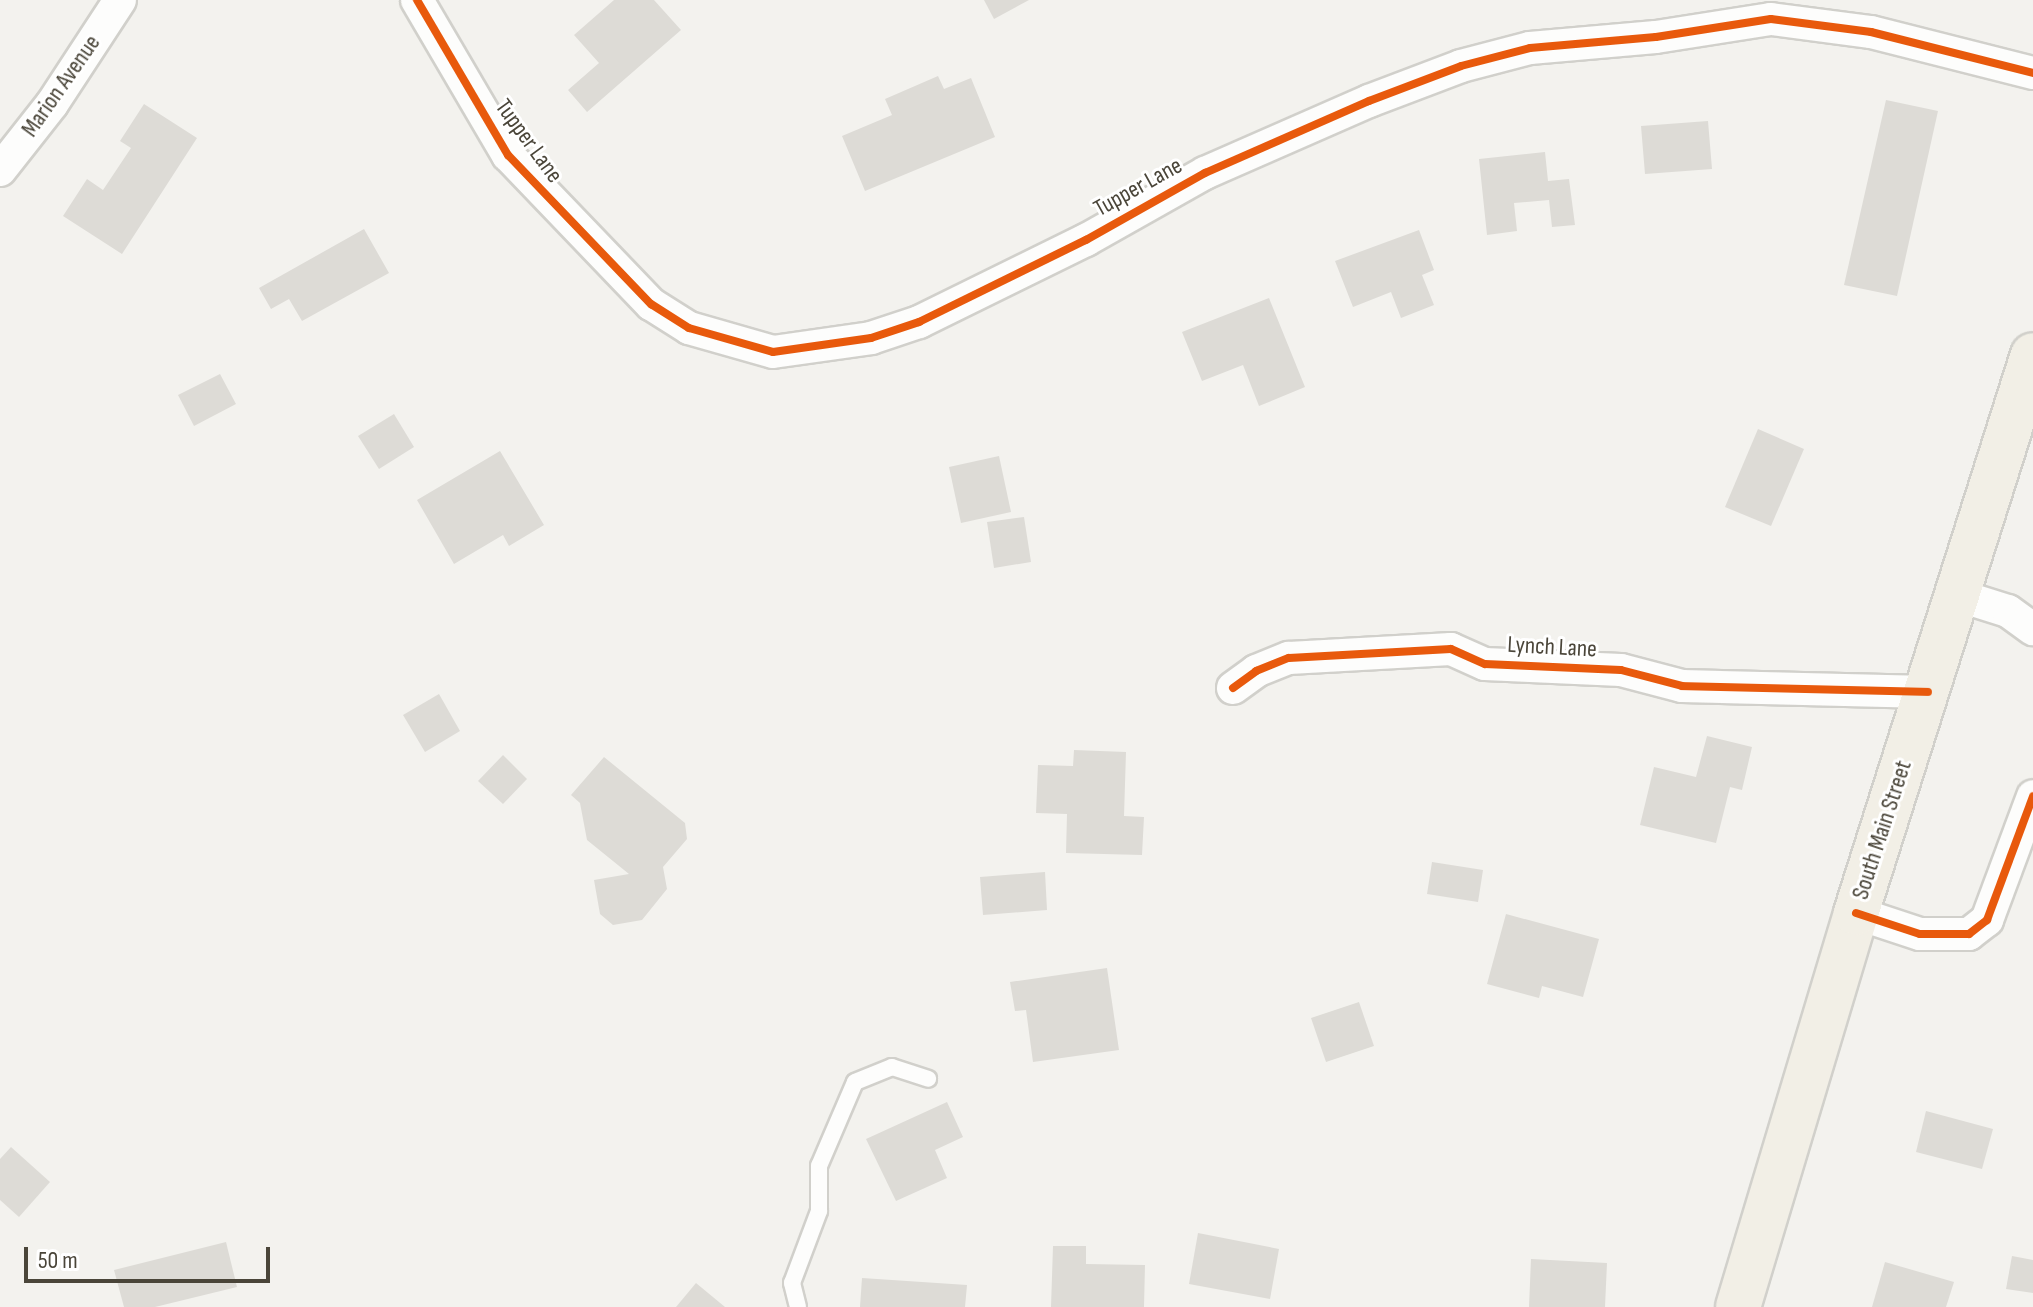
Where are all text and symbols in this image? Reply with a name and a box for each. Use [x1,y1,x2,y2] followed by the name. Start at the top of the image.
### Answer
[15,30,107,142] street label: Marion Avenue
[489,94,569,188] street label: Tupper Lane
[1089,151,1187,223] street label: Tupper Lane
[1507,630,1597,664] street label: Lynch Lane
[1846,757,1918,903] street label: South Main Street
[28,1231,274,1281] scale bar
[38,1246,78,1275] text: 50 m

